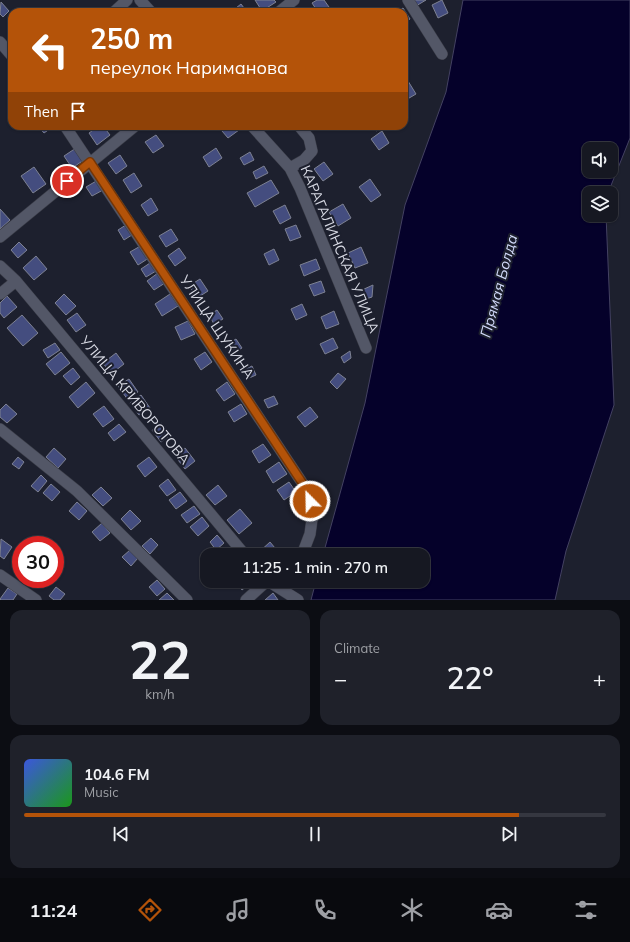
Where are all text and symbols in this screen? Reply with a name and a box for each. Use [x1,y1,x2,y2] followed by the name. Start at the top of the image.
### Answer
[90,21,173,56] text: 250 m
[24,24,76,76] icon: left
[90,56,288,79] text: переулок Нариманова
[67,100,89,122] icon: arrive
[24,102,59,121] text: Then
[582,142,618,222] map controls
[582,142,618,178] button: sound
[296,162,384,336] street label: КАРАГАЛИНСКАЯ УЛИЦА
[50,164,84,198] pin
[56,170,78,192] icon: arrive
[582,186,618,222] button: layers
[476,232,521,340] water label: Прямая Болда
[175,271,259,383] street label: УЛИЦА ЩУКИНА
[75,331,194,468] street label: УЛИЦА КРИВОРОТОВА
[289,480,331,522] position arrow
[12,536,64,588] speed limit sign: 30
[242,558,388,577] text: 11:25 · 1 min · 270 m
[129,627,191,692] text: 22
[334,640,380,656] text: Climate
[446,659,494,697] text: 22°
[334,665,347,693] text: −
[593,665,606,693] text: +
[145,686,175,702] text: km/h
[84,765,149,784] text: 104.6 FM
[84,784,119,800] text: Music
[110,823,132,845] icon: previous
[304,823,326,845] icon: pause
[498,823,520,845] icon: next
[136,896,164,924] icon: directions
[224,896,252,924] icon: music
[311,896,339,924] icon: phone
[398,896,426,924] icon: climate
[485,896,513,924] icon: car
[572,896,600,924] icon: filters
[30,899,77,922] text: 11:24

